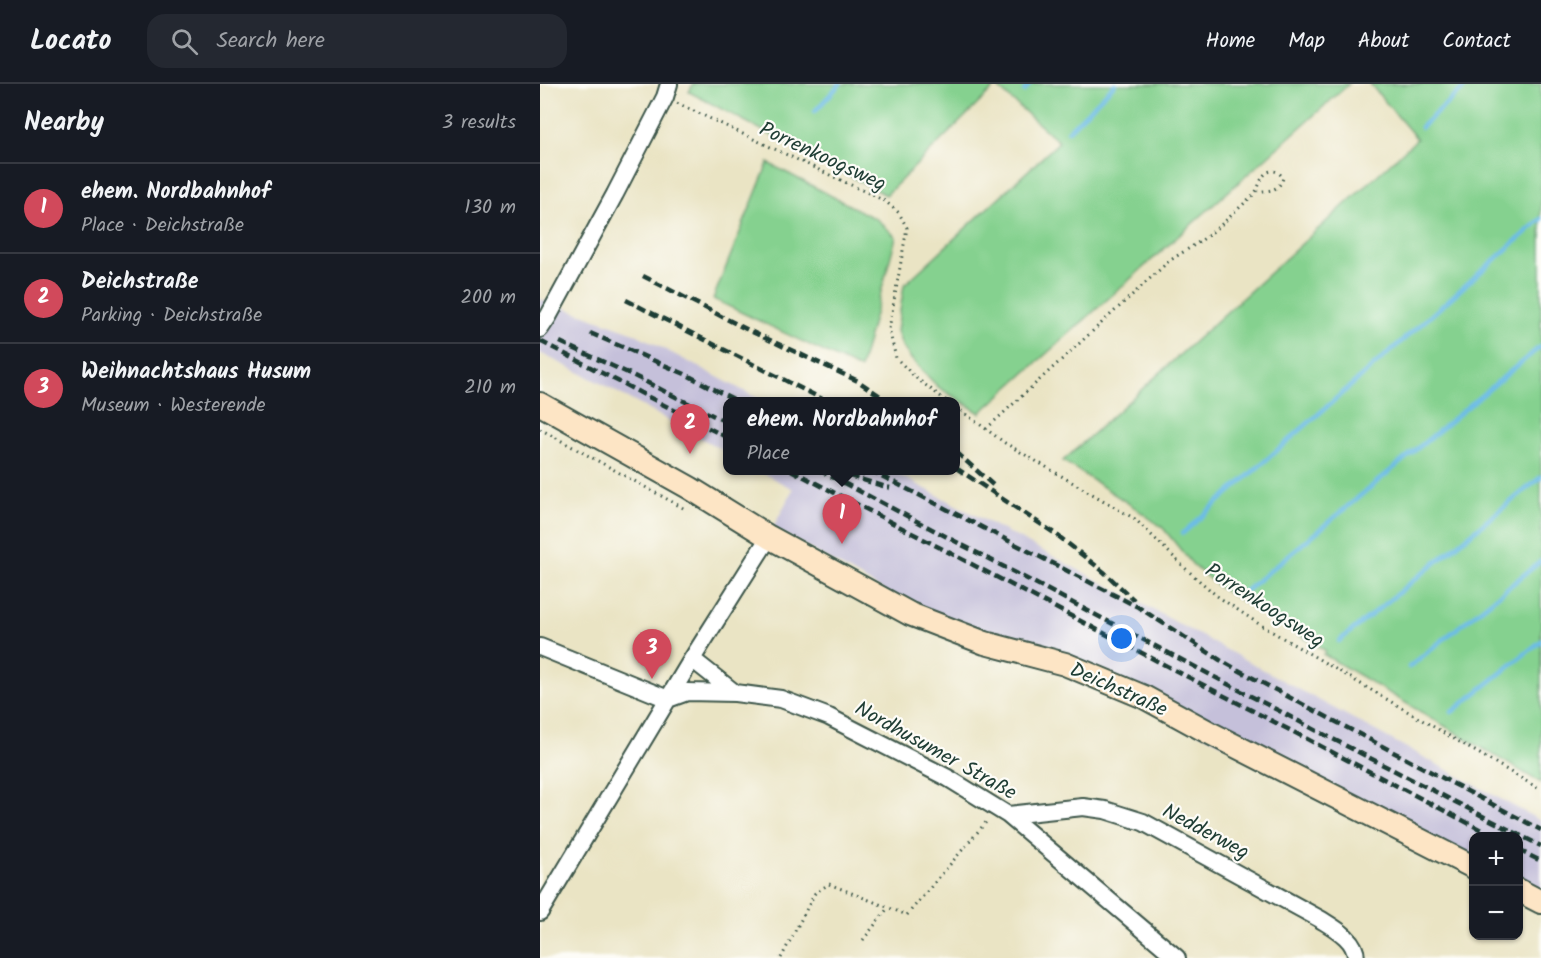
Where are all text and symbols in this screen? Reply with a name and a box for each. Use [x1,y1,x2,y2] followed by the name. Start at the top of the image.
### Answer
[147,14,567,68] search box
[30,19,111,64] text: Locato
[216,24,325,59] text: Search here
[168,25,201,58] icon: search
[1206,25,1255,58] text: Home
[1288,25,1325,58] text: Map
[1358,25,1409,58] text: About
[1442,25,1511,58] text: Contact
[24,102,104,144] text: Nearby
[442,107,516,139] text: 3 results
[753,113,891,201] street label: Porrenkoogsweg
[81,175,271,210] text: ehem. Nordbahnhof
[40,192,47,224] text: 1
[464,192,516,224] text: 130 m
[81,210,244,242] text: Place · Deichstraße
[81,265,199,300] text: Deichstraße
[38,282,49,314] text: 2
[460,282,516,314] text: 200 m
[81,300,262,332] text: Parking · Deichstraße
[81,355,311,390] text: Weihnachtshaus Husum
[38,372,49,404] text: 3
[464,372,516,404] text: 210 m
[81,390,265,422] text: Museum · Westerende
[723,397,960,475] popup
[747,403,936,438] text: ehem. Nordbahnhof
[670,404,710,454] pin: 2
[747,438,790,470] text: Place
[822,494,862,544] pin: 1
[1198,555,1331,657] street label: Porrenkoogsweg
[1107,624,1136,653] your location
[632,630,672,679] pin: 3
[1064,654,1173,727] street label: Deichstraße
[848,693,1023,810] street label: Nordhusumer Straße
[1156,796,1255,869] street label: Nedderweg
[1469,832,1523,940] map controls
[1469,832,1523,886] button: +
[1469,886,1523,940] button: −

